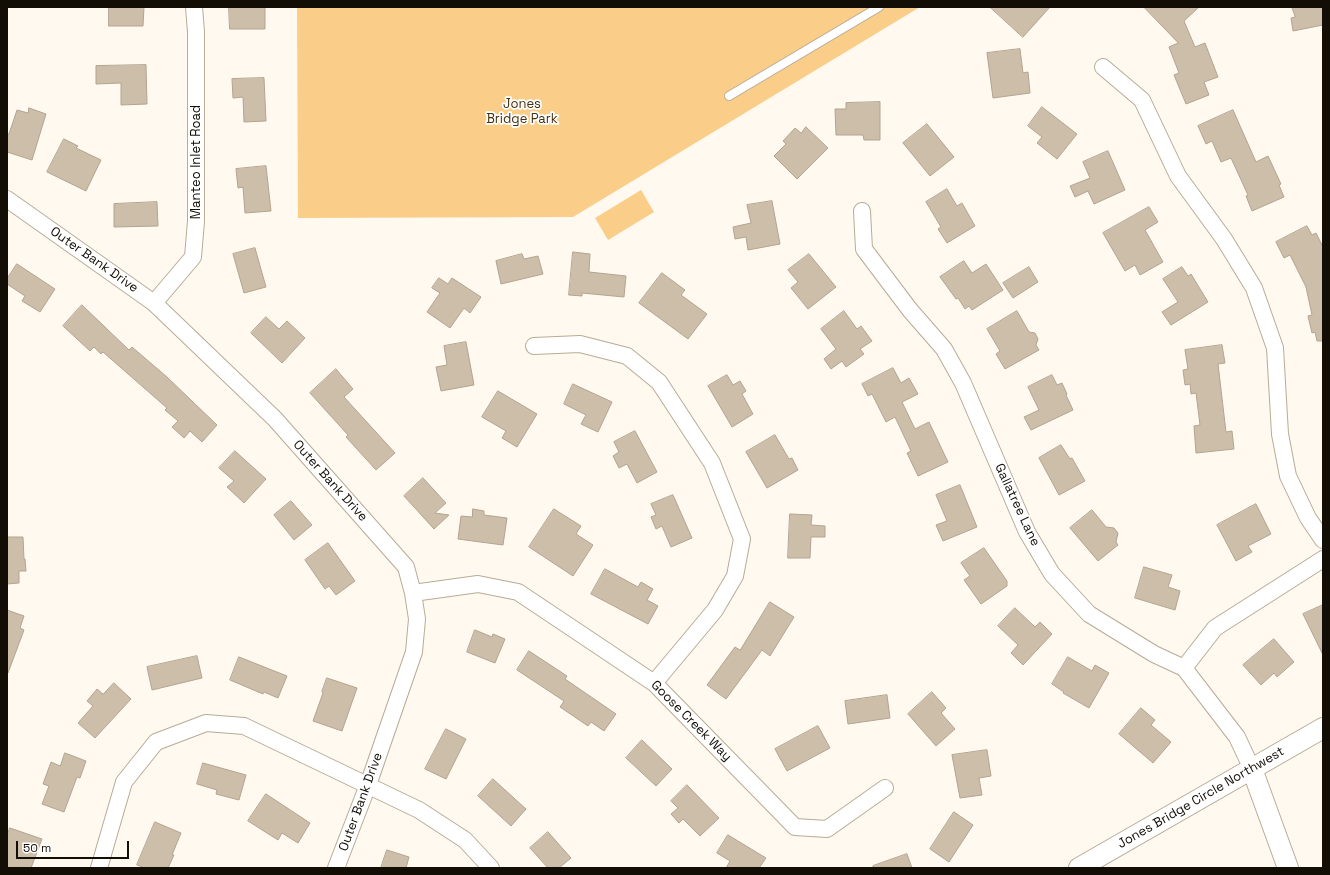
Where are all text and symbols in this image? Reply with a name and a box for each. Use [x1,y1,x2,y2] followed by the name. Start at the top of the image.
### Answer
[486,96,558,127] park label: Jones Bridge Park
[188,105,204,219] street label: Manteo Inlet Road
[47,224,141,296] street label: Outer Bank Drive
[289,437,371,525] street label: Outer Bank Drive
[991,461,1043,549] street label: Gallatree Lane
[647,677,735,765] street label: Goose Creek Way
[1115,744,1287,852] street label: Jones Bridge Circle Northwest
[336,751,386,853] street label: Outer Bank Drive
[18,833,131,859] scale bar
[23,840,51,856] text: 50 m

